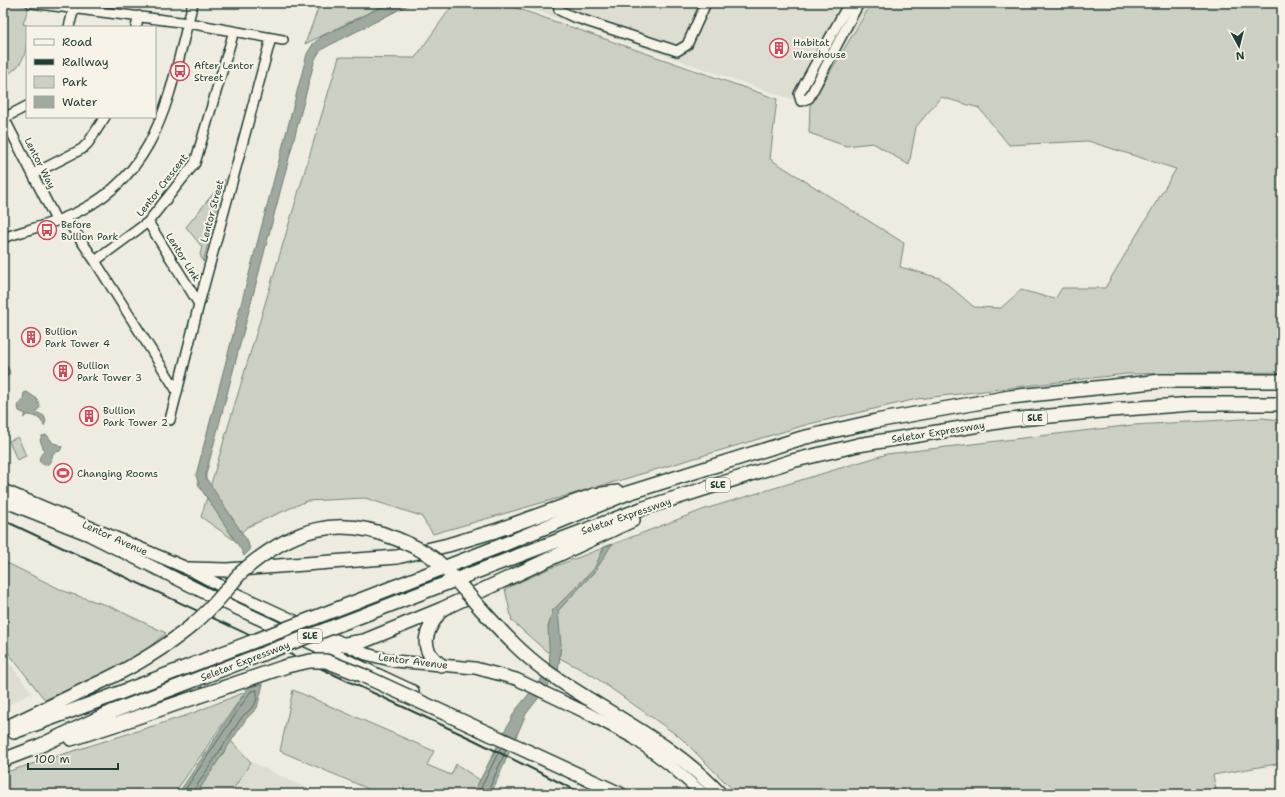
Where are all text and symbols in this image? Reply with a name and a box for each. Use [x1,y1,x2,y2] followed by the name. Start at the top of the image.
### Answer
[26,26,156,118] legend
[1219,26,1259,66] north arrow
[62,34,93,50] text: Road
[793,36,847,61] place label: Habitat Warehouse
[768,37,790,59] building icon: Habitat Warehouse
[1235,47,1245,63] text: N
[62,54,109,70] text: Railway
[194,59,254,84] place label: After Lentor Street
[169,60,191,82] bus stop icon: After Lentor Street
[62,74,88,90] text: Park
[62,94,98,110] text: Water
[21,135,59,191] street label: Lentor Way
[133,151,191,219] street label: Lentor Crescent
[197,178,227,244] street label: Lentor Street
[61,218,119,243] place label: Before Bullion Park
[36,219,58,241] bus stop icon: Before Bullion Park
[163,230,203,284] street label: Lentor Link
[45,325,110,350] place label: Bullion Park Tower 4
[20,326,42,348] building icon: Bullion Park Tower 4
[77,359,142,384] place label: Bullion Park Tower 3
[52,360,74,382] building icon: Bullion Park Tower 3
[103,404,168,429] place label: Bullion Park Tower 2
[78,405,100,427] building icon: Bullion Park Tower 2
[1023,411,1047,425] road number: SLE
[890,418,986,446] street label: Seletar Expressway
[52,462,74,484] sports icon: Changing Rooms
[77,467,158,480] place label: Changing Rooms
[706,478,730,492] road number: SLE
[579,494,673,537] street label: Seletar Expressway
[80,518,150,558] street label: Lentor Avenue
[298,629,322,643] road number: SLE
[199,638,292,684] street label: Seletar Expressway
[377,650,449,672] street label: Lentor Avenue
[28,745,118,771] scale bar
[34,751,70,767] text: 100 m

